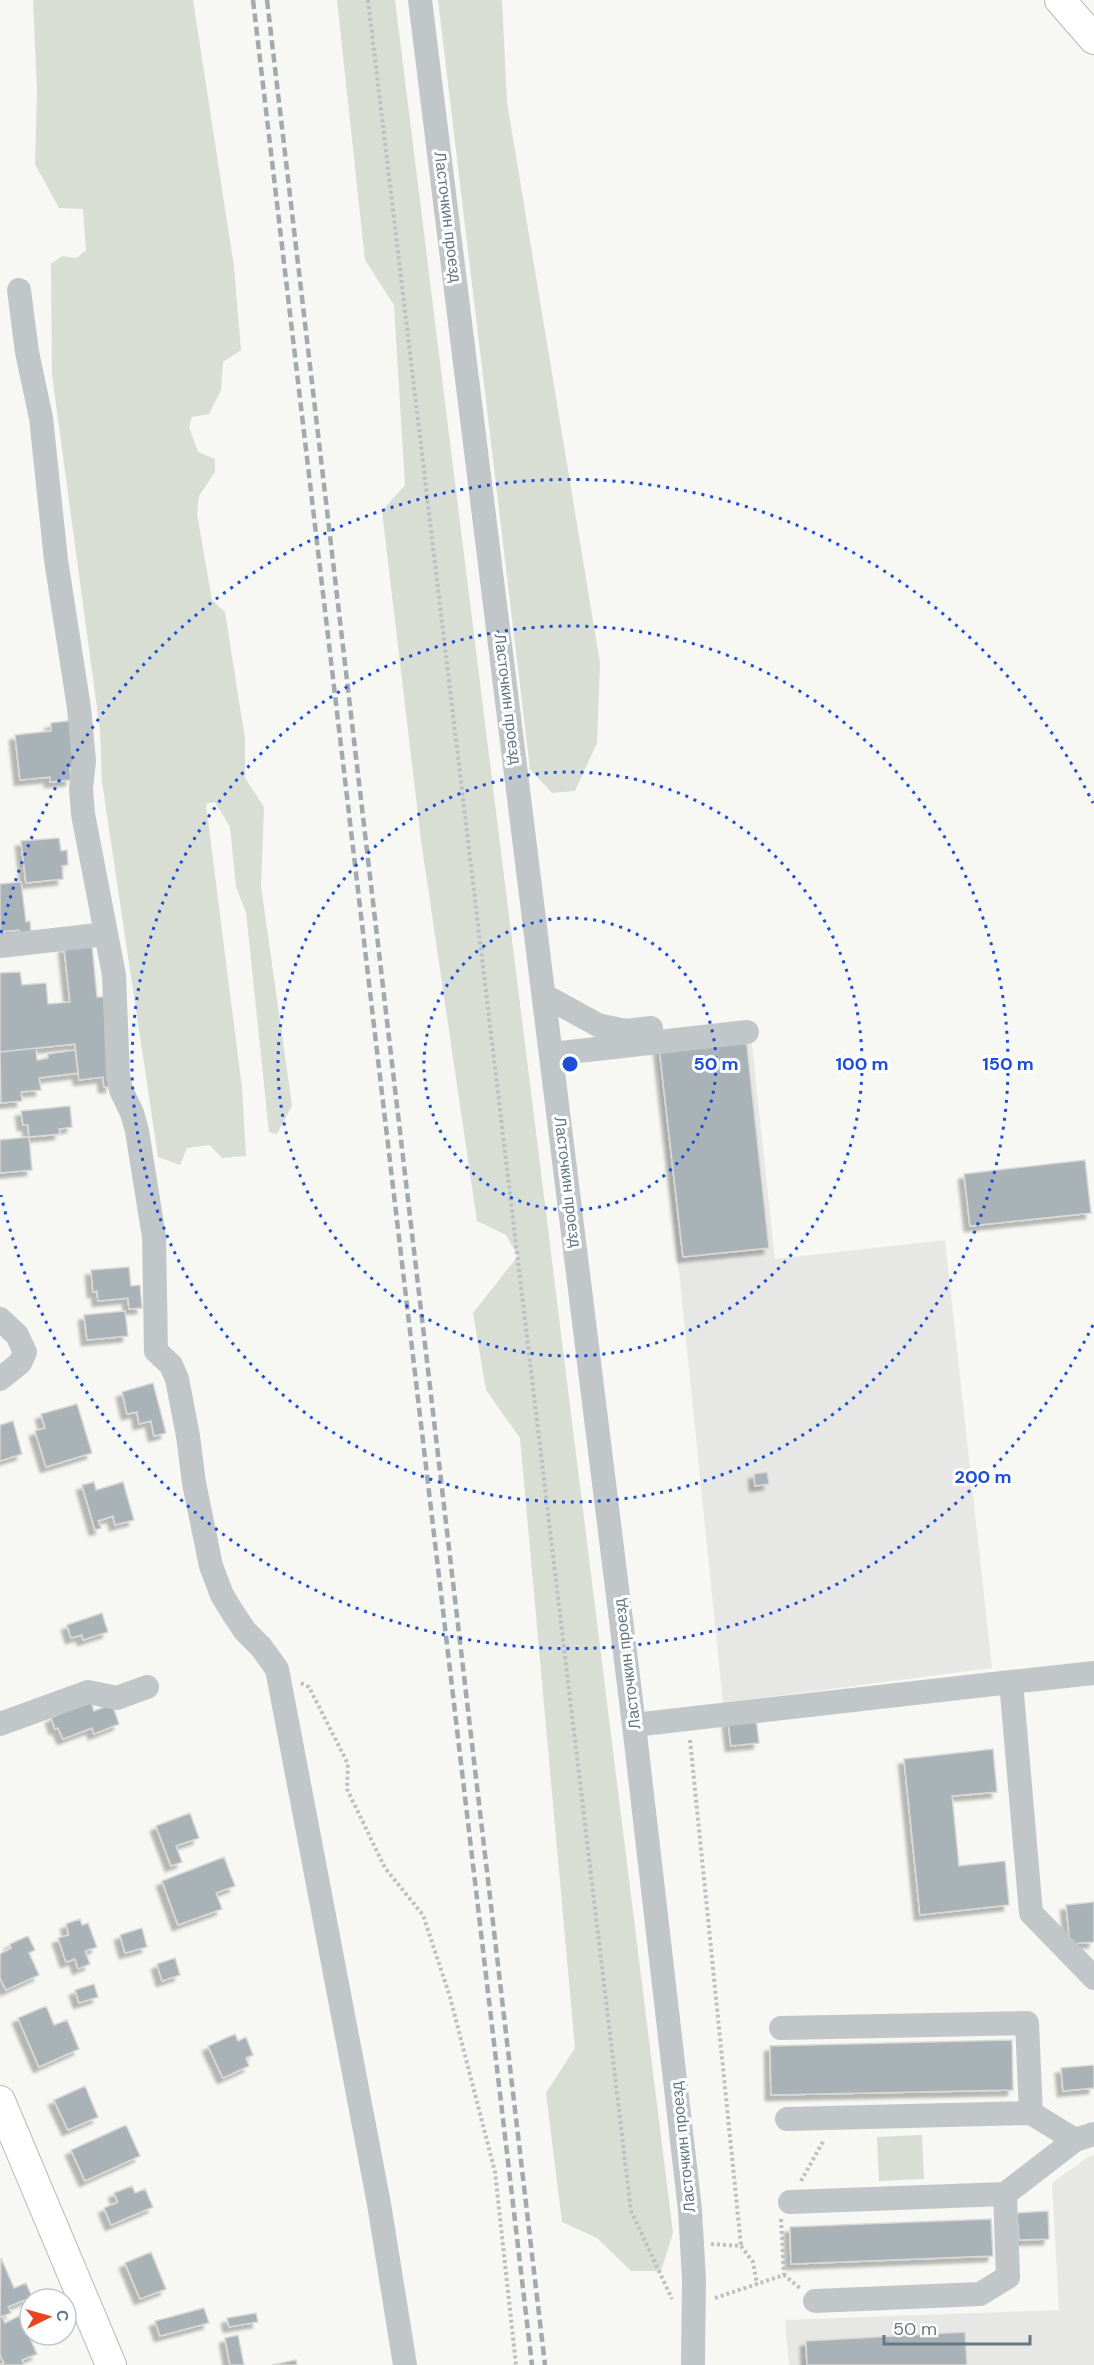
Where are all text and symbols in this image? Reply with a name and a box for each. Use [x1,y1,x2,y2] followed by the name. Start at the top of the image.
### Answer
[430,150,467,284] street label: Ласточкин проезд
[490,632,527,766] street label: Ласточкин проезд
[693,1052,739,1076] text: 50 m
[835,1052,889,1076] text: 100 m
[982,1052,1034,1076] text: 150 m
[560,1054,580,1074] centre of rings
[550,1115,587,1249] street label: Ласточкин проезд
[955,1465,1011,1489] text: 200 m
[608,1597,645,1731] street label: Ласточкин проезд
[666,2080,700,2214] street label: Ласточкин проезд
[18,2287,78,2347] north arrow
[884,2308,1030,2346] scale bar
[51,2309,73,2323] text: С
[893,2317,937,2341] text: 50 m

